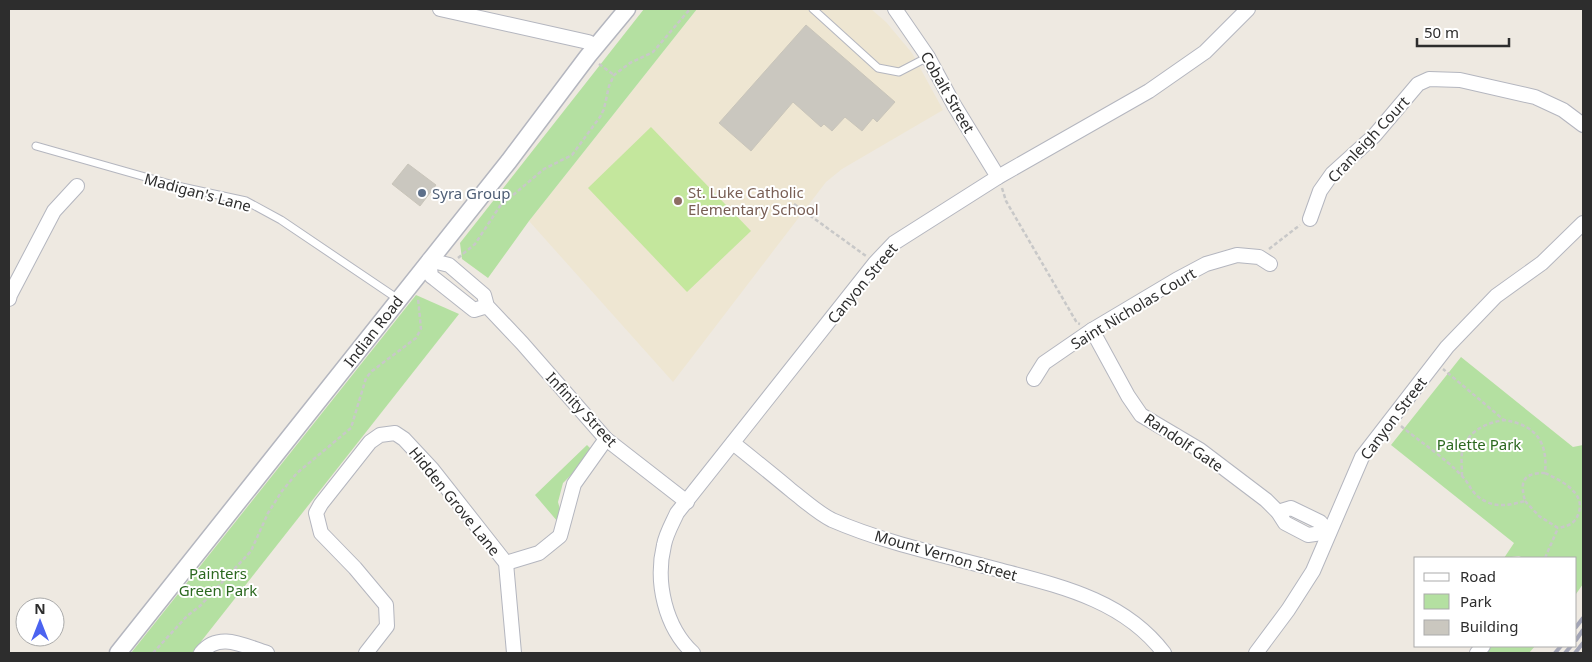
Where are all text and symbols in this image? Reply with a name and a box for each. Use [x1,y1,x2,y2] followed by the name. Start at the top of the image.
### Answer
[1417,15,1510,47] scale bar
[1424,22,1459,42] text: 50 m
[917,47,980,137] street label: Cobalt Street
[1323,91,1414,186] street label: Cranleigh Court
[142,168,254,216] street label: Madigan's Lane
[688,182,819,219] place label: St. Luke Catholic Elementary School
[432,183,510,203] place label: Syra Group
[416,187,428,199] marker: Syra Group
[672,195,684,207] marker: St. Luke Catholic Elementary School
[823,238,902,327] street label: Canyon Street
[1067,262,1200,353] street label: Saint Nicholas Court
[339,291,407,371] street label: Indian Road
[542,367,622,451] street label: Infinity Street
[1355,372,1431,464] street label: Canyon Street
[1140,408,1228,476] street label: Randolf Gate
[1437,434,1521,454] park label: Palette Park
[405,442,505,560] street label: Hidden Grove Lane
[872,525,1020,585] street label: Mount Vernon Street
[1414,557,1577,647] legend
[179,563,257,600] park label: Painters Green Park
[1460,566,1496,586] text: Road
[1460,591,1492,611] text: Park
[15,597,65,647] north arrow
[34,599,46,618] text: N
[1460,616,1518,636] text: Building

